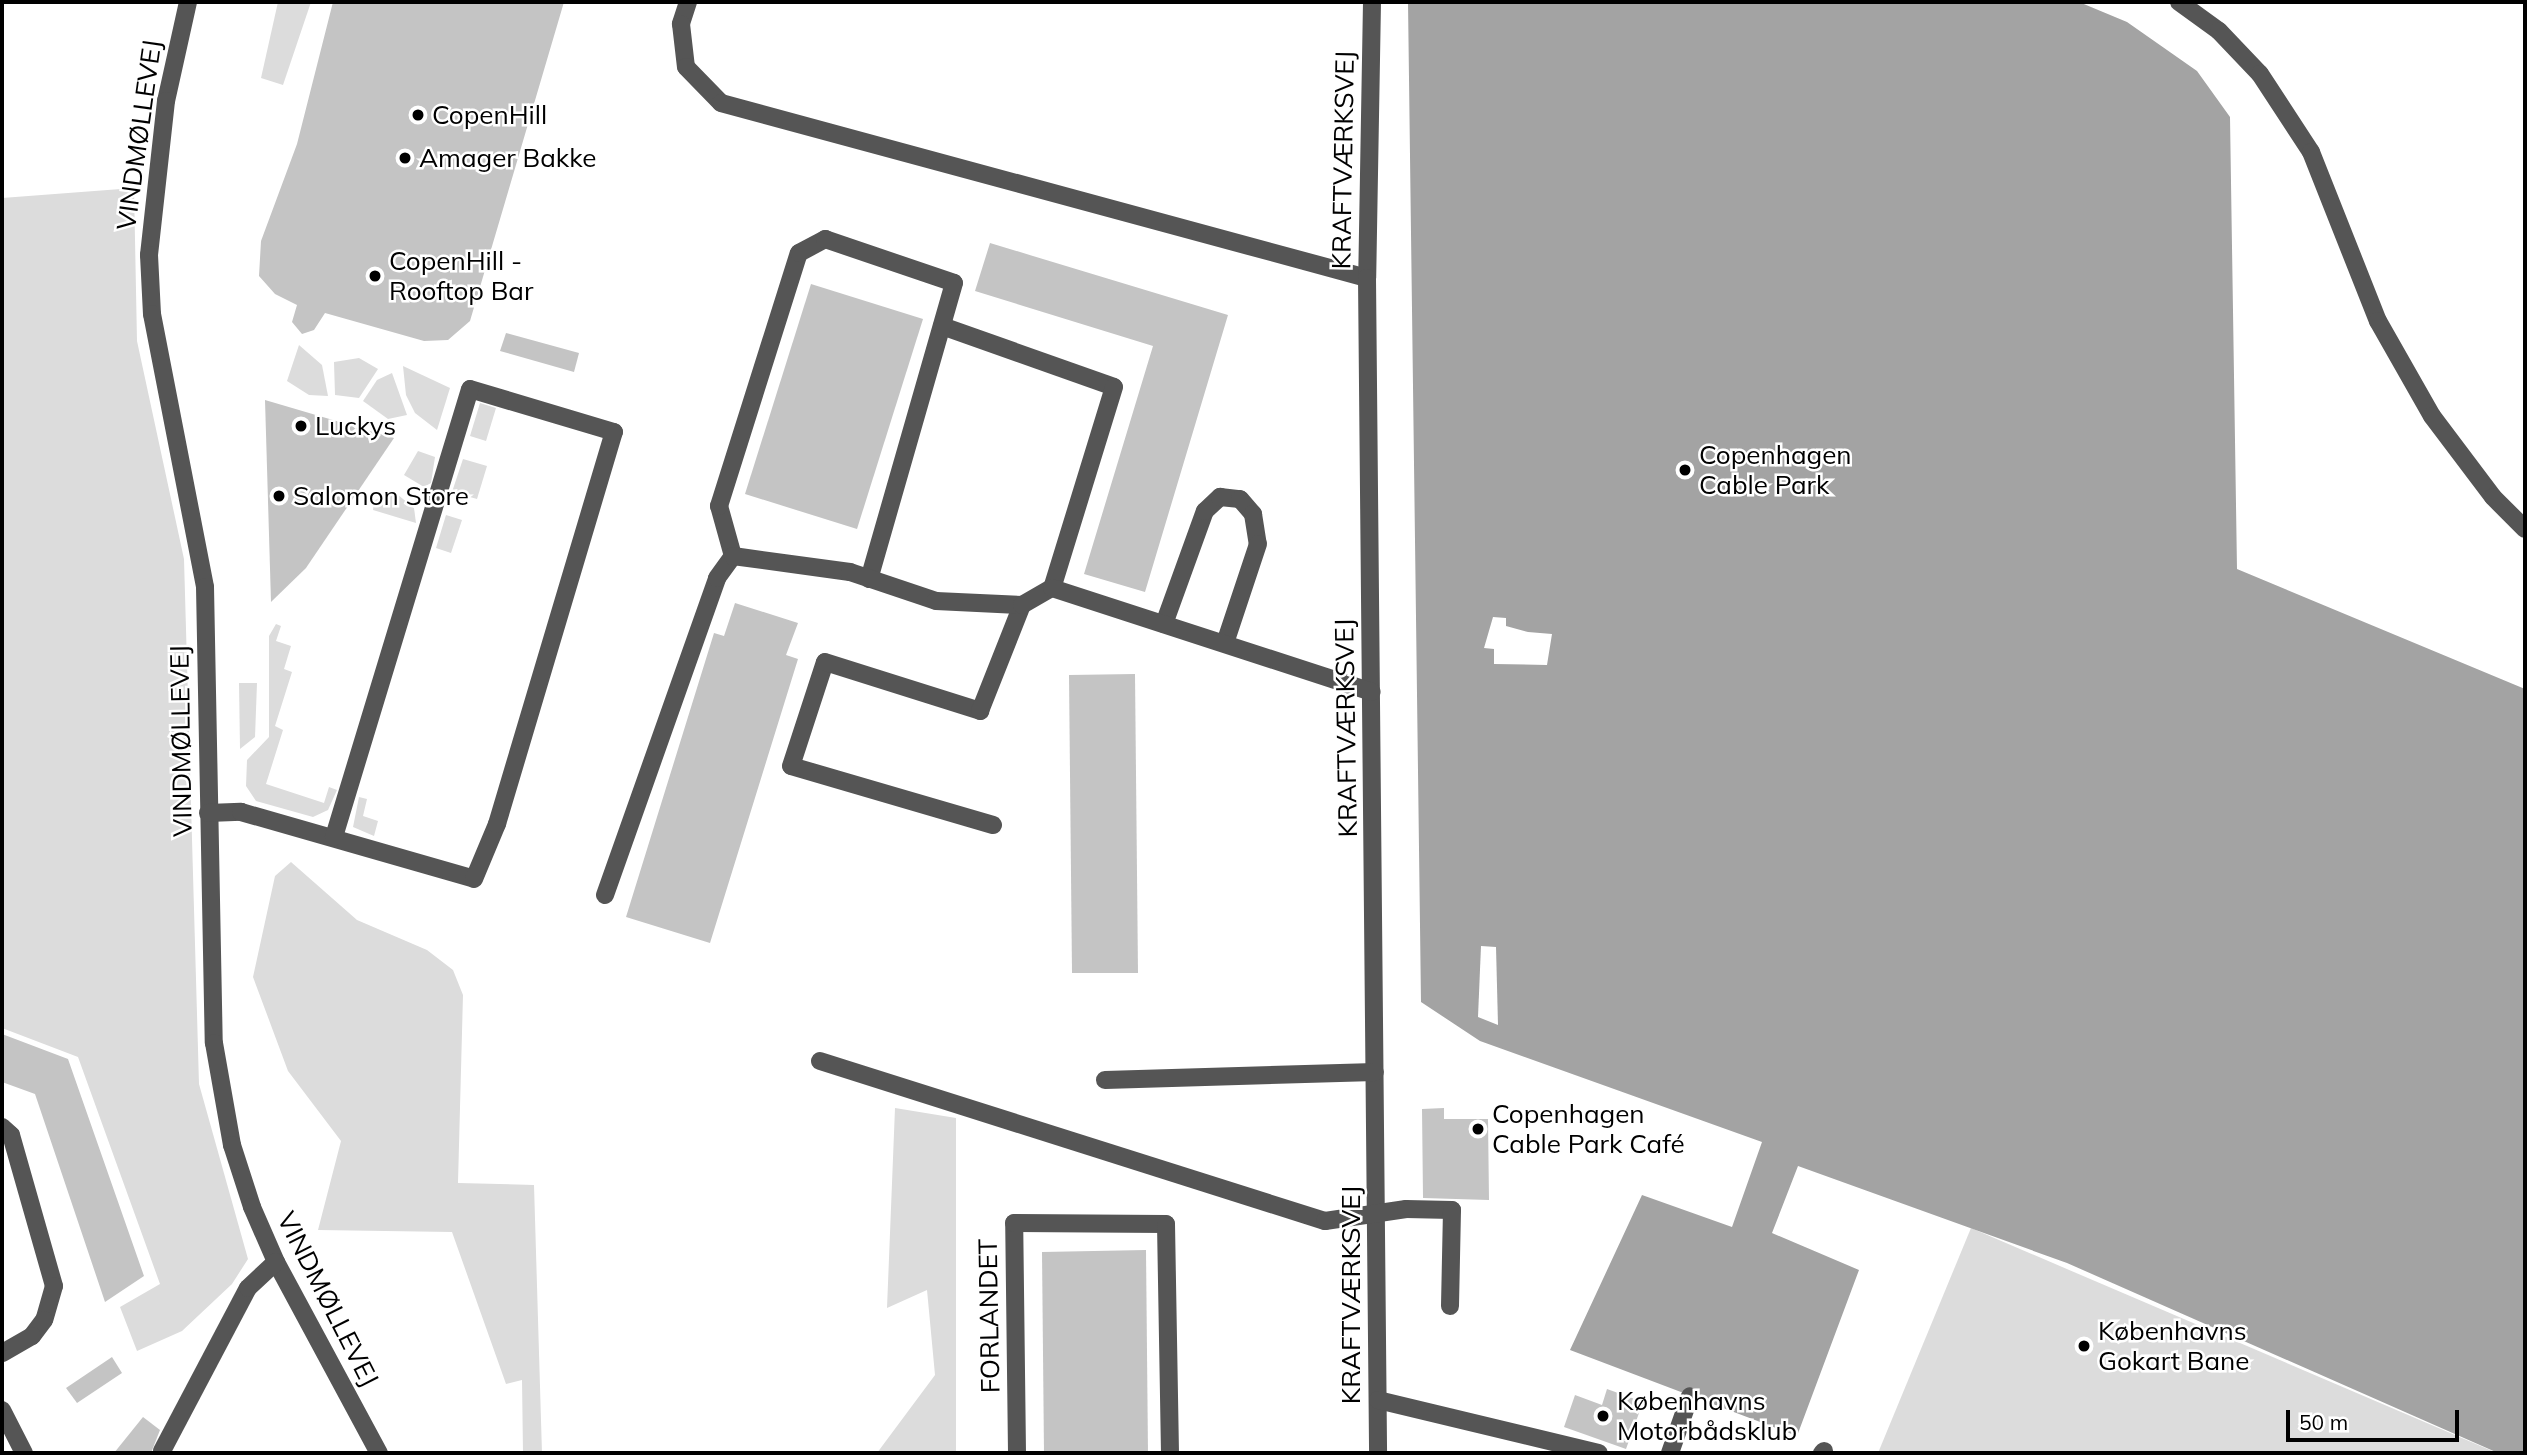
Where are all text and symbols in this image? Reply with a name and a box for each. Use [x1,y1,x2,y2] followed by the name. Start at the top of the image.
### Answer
[110,38,168,232] street label: VINDMØLLEVEJ
[1325,50,1361,270] street label: KRAFTVÆRKSVEJ
[432,99,547,131] place label: CopenHill
[410,107,426,123] marker: CopenHill
[419,142,596,174] place label: Amager Bakke
[397,150,413,166] marker: Amager Bakke
[389,245,533,306] place label: CopenHill - Rooftop Bar
[367,268,383,284] marker: CopenHill - Rooftop Bar
[315,410,396,442] place label: Luckys
[293,418,309,434] marker: Luckys
[1699,439,1852,500] place label: Copenhagen Cable Park
[1677,462,1693,478] marker: Copenhagen Cable Park
[293,480,469,512] place label: Salomon Store
[271,488,287,504] marker: Salomon Store
[1328,618,1364,838] street label: KRAFTVÆRKSVEJ
[164,645,198,837] street label: VINDMØLLEVEJ
[1492,1098,1685,1160] place label: Copenhagen Cable Park Café
[1470,1121,1486,1137] marker: Copenhagen Cable Park Café
[1335,1186,1367,1404] street label: KRAFTVÆRKSVEJ
[271,1207,385,1391] street label: VINDMØLLEVEJ
[972,1238,1006,1394] street label: FORLANDET
[2098,1315,2249,1376] place label: Københavns Gokart Bane
[2076,1338,2092,1354] marker: Københavns Gokart Bane
[1617,1385,1797,1446] place label: Københavns Motorbådsklub
[2289,1396,2462,1440] scale bar
[1595,1408,1611,1424] marker: Københavns Motorbådsklub
[2299,1409,2348,1435] text: 50 m

